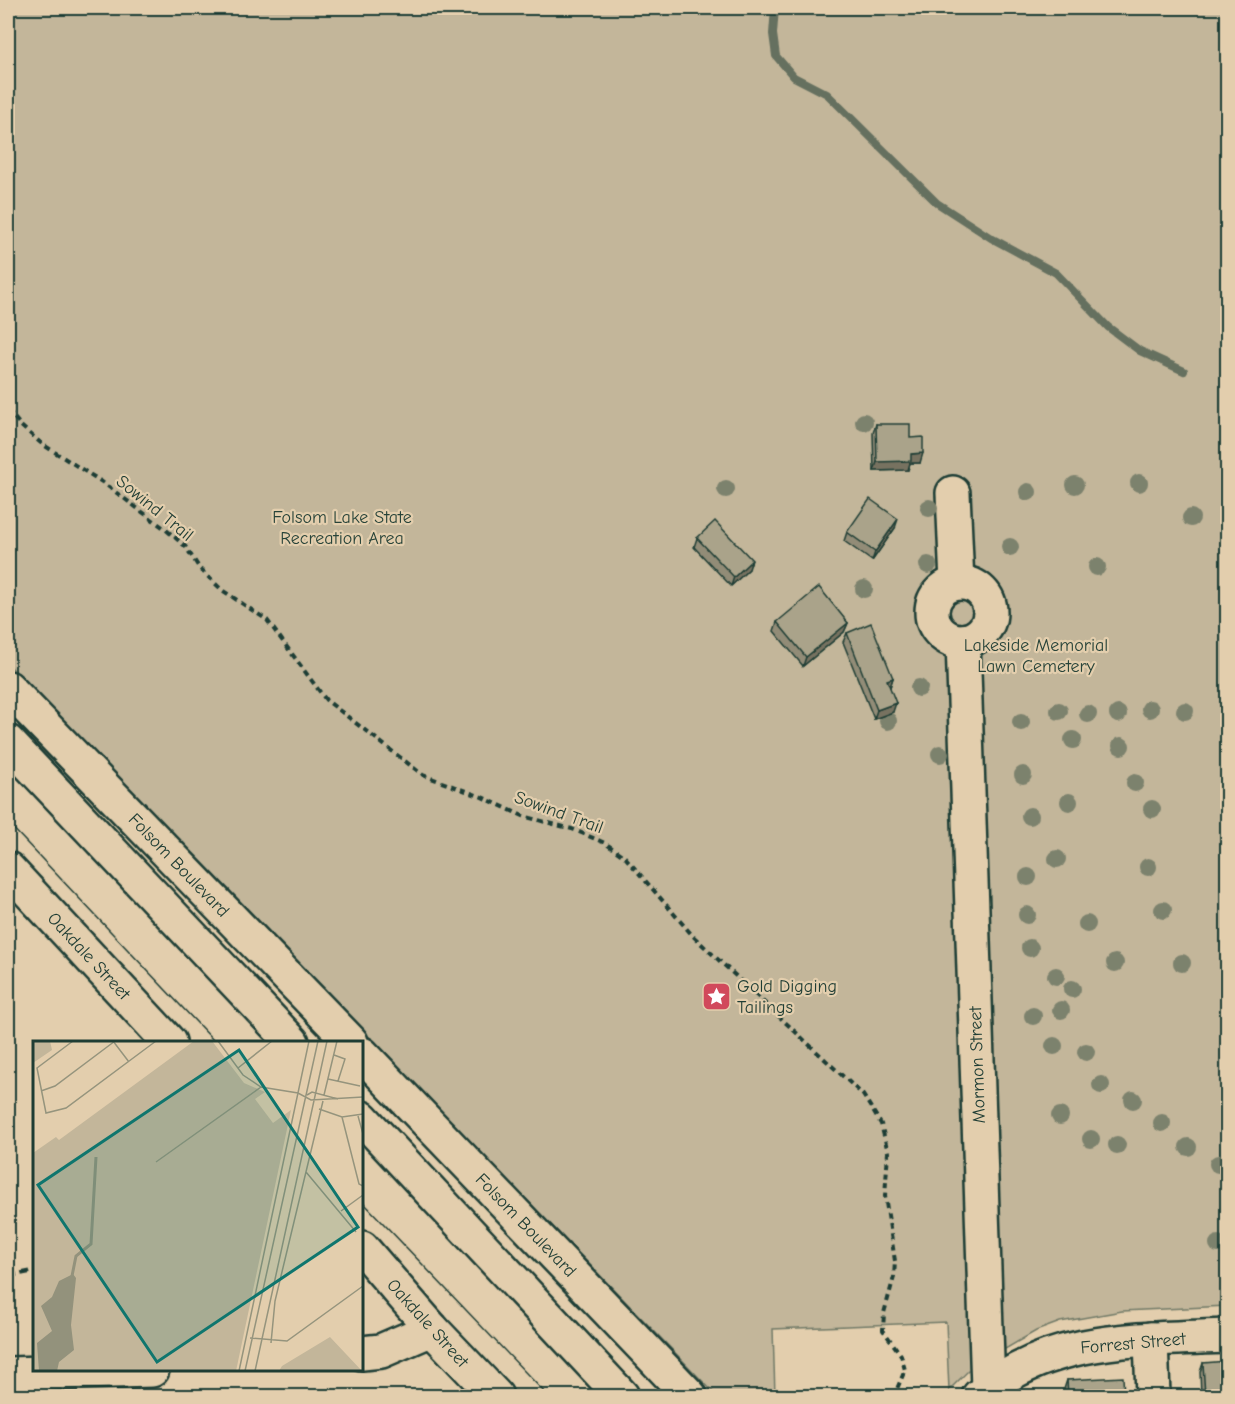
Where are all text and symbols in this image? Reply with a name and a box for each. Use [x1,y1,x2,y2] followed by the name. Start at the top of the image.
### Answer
[112,471,198,546] street label: Sowind Trail
[272,507,412,549] park label: Folsom Lake State Recreation Area
[964,635,1108,677] park label: Lakeside Memorial Lawn Cemetery
[511,787,606,838] street label: Sowind Trail
[124,809,233,922] street label: Folsom Boulevard
[43,908,135,1005] street label: Oakdale Street
[737,976,837,1018] place label: Gold Digging Tailings
[700,980,732,1012] place icon: Gold Digging Tailings
[965,1005,990,1124] street label: Mormon Street
[33,1041,363,1371] inset map
[471,1169,580,1282] street label: Folsom Boulevard
[382,1275,473,1373] street label: Oakdale Street
[1080,1328,1187,1359] street label: Forrest Street

